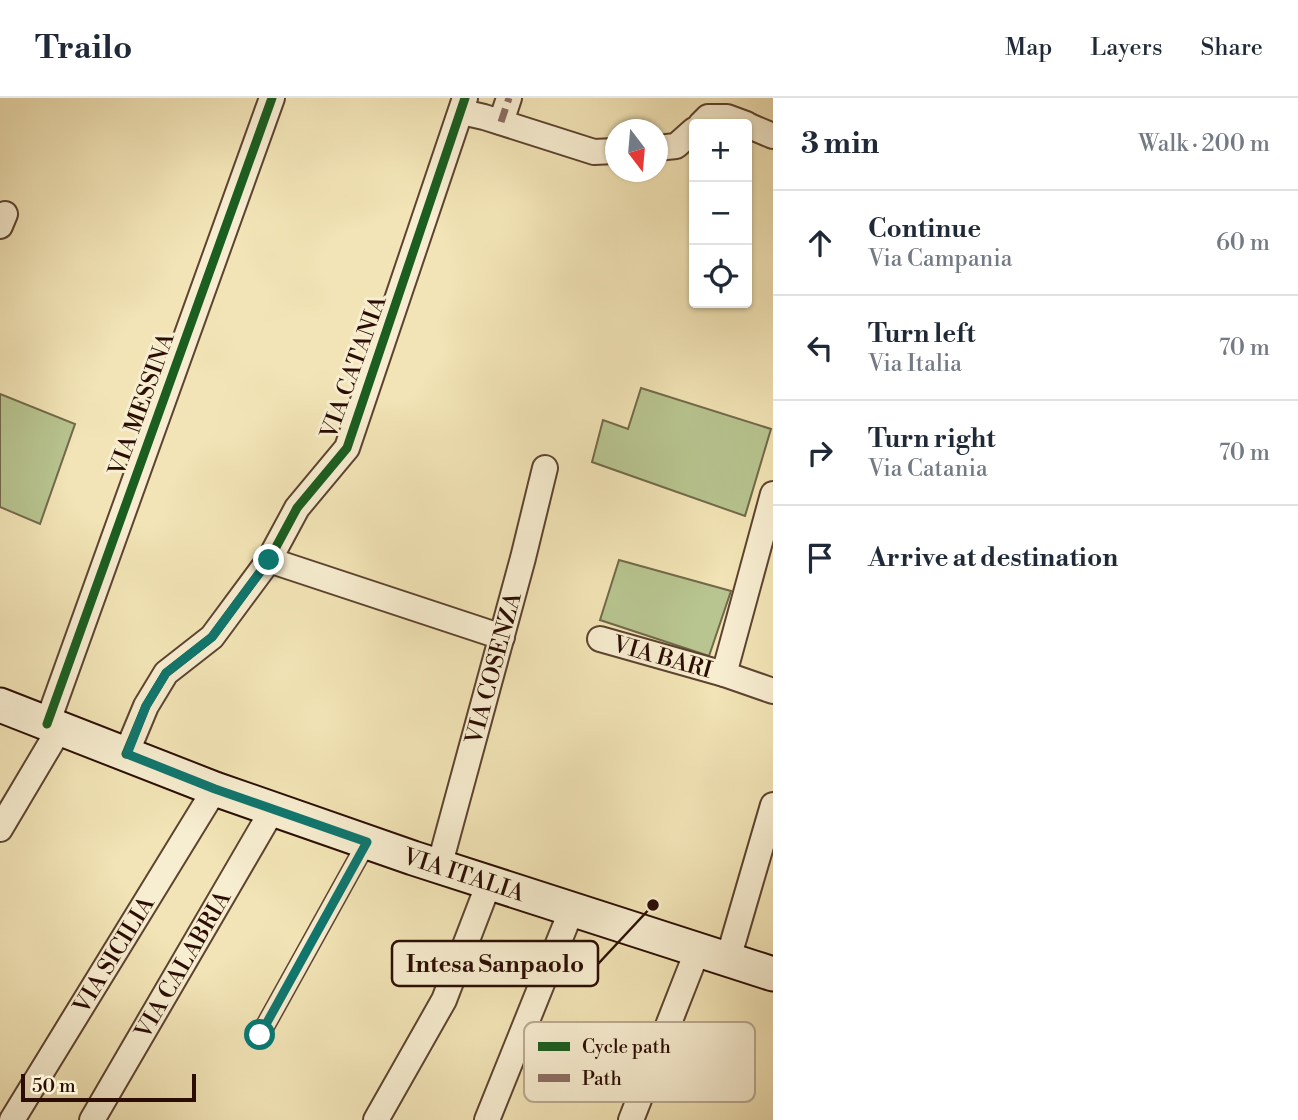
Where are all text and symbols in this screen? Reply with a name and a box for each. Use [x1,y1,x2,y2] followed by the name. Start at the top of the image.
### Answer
[35,28,132,69] text: Trailo
[1005,33,1052,63] text: Map
[1090,33,1162,63] text: Layers
[1200,33,1263,63] text: Share
[605,119,668,182] north arrow
[689,119,752,308] map controls
[689,119,752,182] button: +
[801,125,879,163] text: 3 min
[1138,130,1270,158] text: Walk · 200 m
[689,182,752,245] button: −
[868,213,981,245] text: Continue
[801,224,839,262] icon: ahead
[1216,229,1270,257] text: 60 m
[689,245,752,308] button: locate
[868,245,1012,273] text: Via Campania
[315,291,393,444] street label: VIA CATANIA
[868,318,976,350] text: Turn left
[103,328,181,481] street label: VIA MESSINA
[801,329,839,367] icon: left
[1219,334,1270,362] text: 70 m
[868,350,962,378] text: Via Italia
[868,423,996,455] text: Turn right
[801,434,839,472] icon: right
[1219,439,1270,467] text: 70 m
[868,455,988,483] text: Via Catania
[801,539,839,577] icon: arrive
[868,542,1118,574] text: Arrive at destination
[253,544,284,575] route end
[460,588,528,748] street label: VIA COSENZA
[609,630,715,685] street label: VIA BARI
[398,842,529,908] street label: VIA ITALIA
[129,885,238,1045] street label: VIA CALABRIA
[67,891,161,1020] street label: VIA SICILIA
[392,941,598,986] callout: Intesa Sanpaolo
[406,950,584,980] text: Intesa Sanpaolo
[244,1019,275,1050] route start
[524,1022,755,1102] legend
[582,1035,671,1059] text: Cycle path
[582,1067,622,1091] text: Path
[21,1071,196,1103] scale bar
[32,1074,76,1098] text: 50 m

